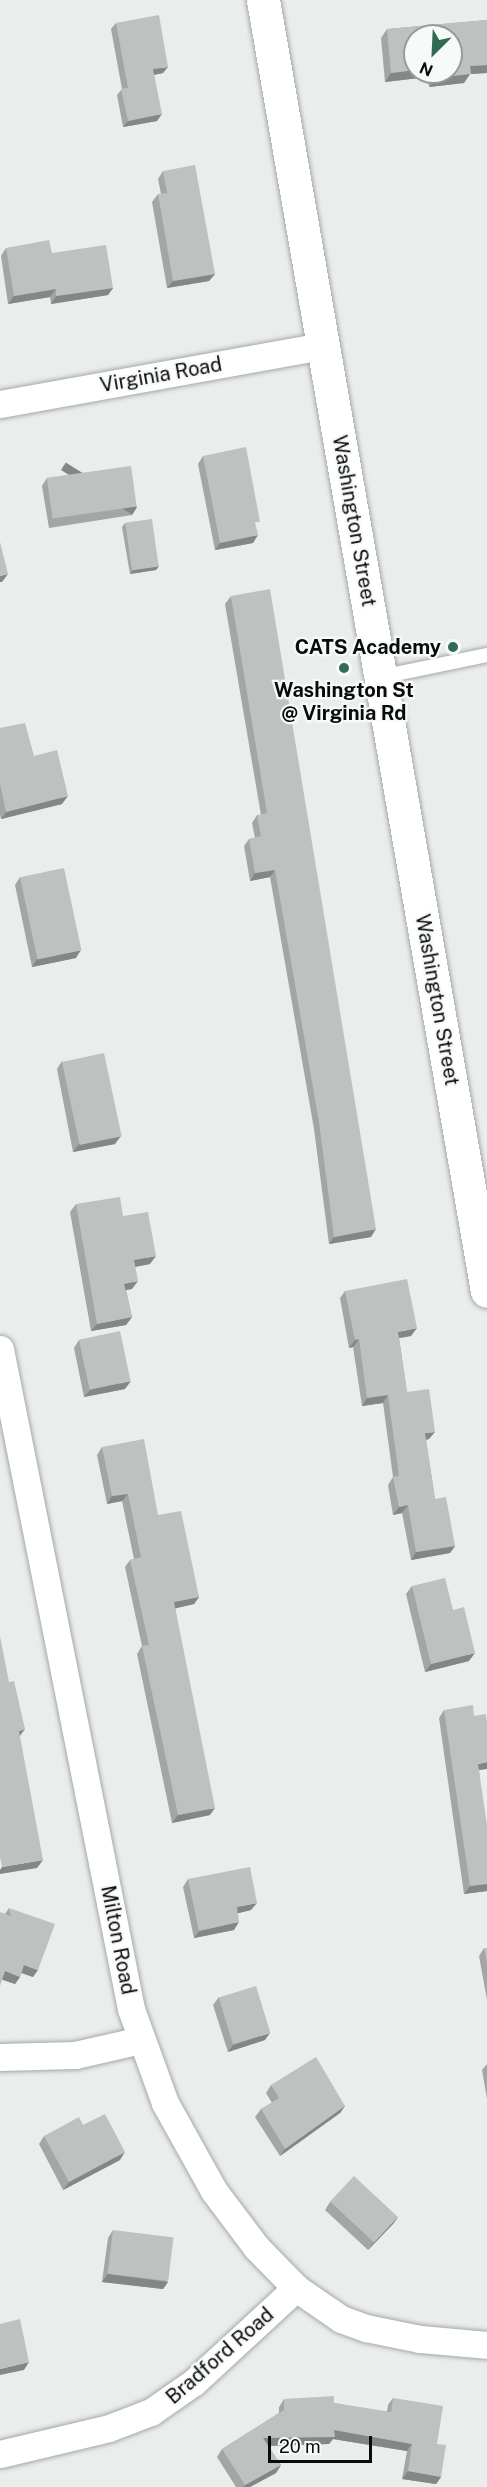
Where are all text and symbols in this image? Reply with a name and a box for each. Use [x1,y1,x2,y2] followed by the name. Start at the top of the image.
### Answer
[403,24,463,84] north arrow
[417,58,436,80] text: N
[98,352,224,398] street label: Virginia Road
[327,433,381,609] street label: Washington Street
[295,635,441,659] place label: CATS Academy
[446,640,460,654] marker: CATS Academy
[337,661,351,675] marker: Washington St @ Virginia Rd
[274,678,414,725] place label: Washington St @ Virginia Rd
[410,912,464,1088] street label: Washington Street
[96,1883,140,1997] street label: Milton Road
[161,2303,279,2409] street label: Bradford Road
[271,2424,374,2462] scale bar
[279,2436,321,2457] text: 20 m

